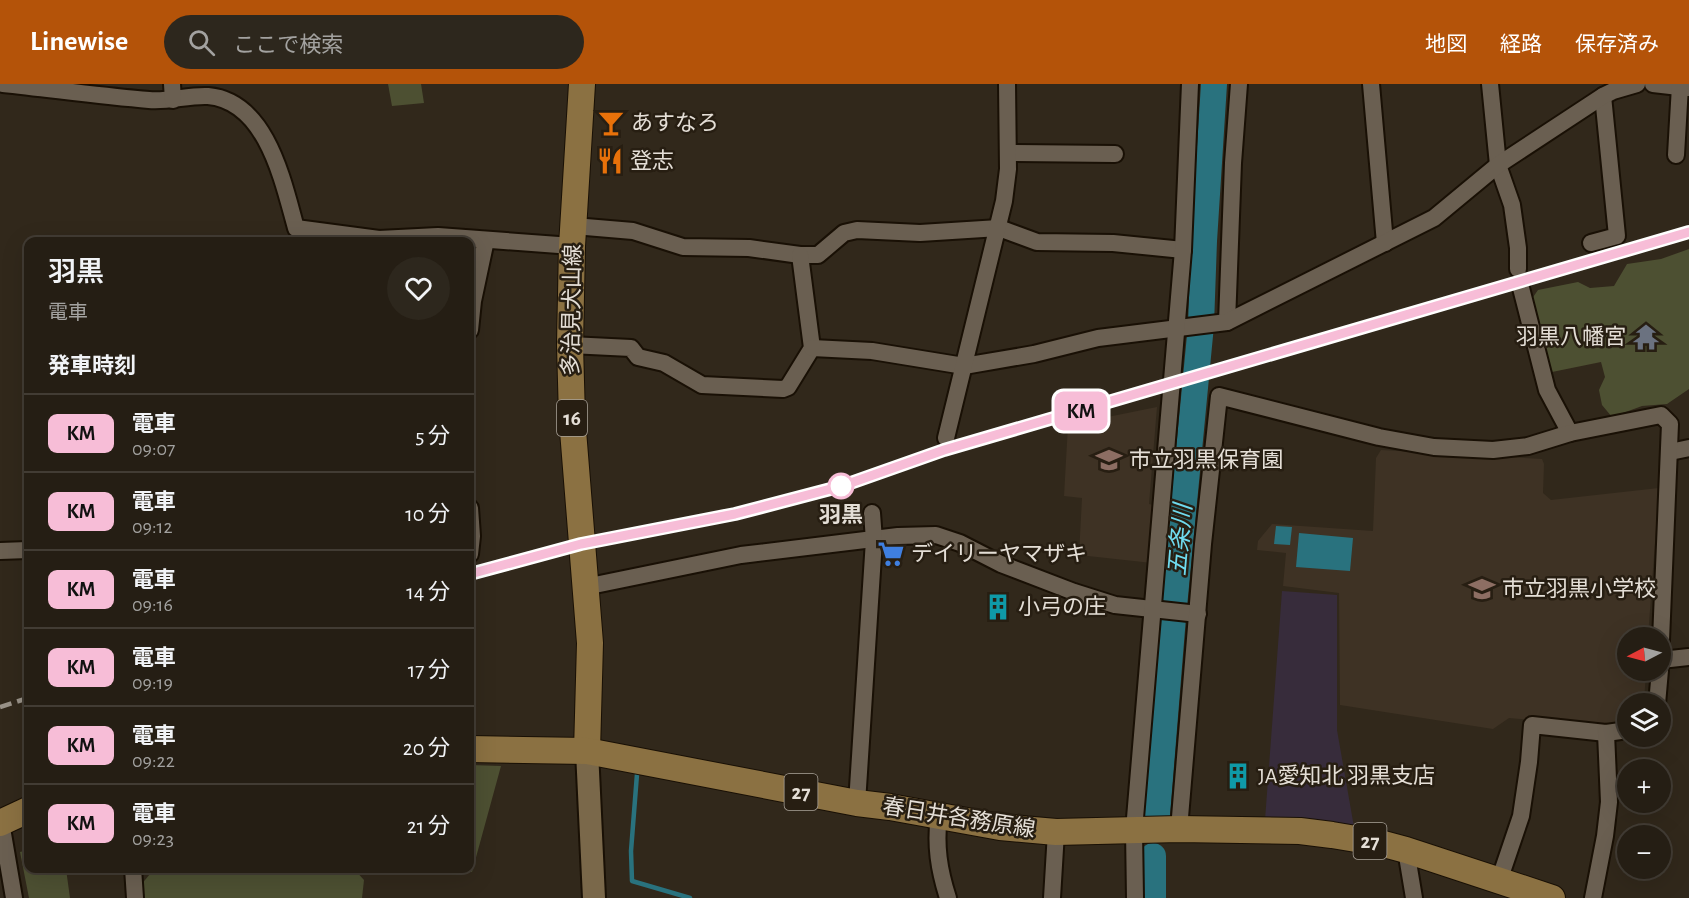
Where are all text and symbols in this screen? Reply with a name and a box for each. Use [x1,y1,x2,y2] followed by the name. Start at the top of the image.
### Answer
[164,15,584,69] search box
[185,26,218,59] icon: search
[30,28,128,56] text: Linewise
[233,34,343,56] text: ここで検索
[1425,34,1467,55] text: 地図
[1500,34,1542,55] text: 経路
[1575,34,1659,55] text: 保存済み
[596,108,626,138] bar icon: あすなろ
[631,112,719,134] place label: あすなろ
[595,146,625,176] restaurant icon: 登志
[630,149,674,172] place label: 登志
[559,244,584,376] street label: 多治見犬山線
[387,257,450,320] button: heart
[48,259,104,287] text: 羽黒
[48,303,88,323] text: 電車
[1631,322,1661,352] temple icon: 羽黒八幡宮
[1516,325,1626,348] place label: 羽黒八幡宮
[48,355,136,377] text: 発車時刻
[1054,392,1108,430] line badge: KM
[557,400,587,436] road number: 16
[1066,401,1096,422] text: KM
[132,413,176,435] text: 電車
[66,423,96,444] text: KM
[415,425,450,447] text: 5 分
[132,439,175,459] text: 09:07
[1094,445,1124,475] school or university icon: 市立羽黒保育園
[1129,448,1283,471] place label: 市立羽黒保育園
[828,473,854,499] marker: 羽黒
[132,491,176,513] text: 電車
[1164,500,1196,577] water label: 五条川
[66,501,96,522] text: KM
[405,503,450,525] text: 10 分
[819,504,863,526] place label: 羽黒
[132,517,173,537] text: 09:12
[876,539,906,569] supermarket icon: デイリーヤマザキ
[911,542,1087,565] place label: デイリーヤマザキ
[132,569,176,591] text: 電車
[1467,574,1497,604] school or university icon: 市立羽黒小学校
[1502,577,1656,600] place label: 市立羽黒小学校
[66,579,96,600] text: KM
[406,581,450,603] text: 14 分
[983,592,1013,622] building icon: 小弓の庄
[132,595,173,615] text: 09:16
[1018,595,1106,618] place label: 小弓の庄
[1617,627,1671,681] north arrow
[1617,627,1671,879] map controls
[132,647,176,669] text: 電車
[66,657,96,678] text: KM
[408,659,450,681] text: 17 分
[132,673,173,693] text: 09:19
[1617,693,1671,747] button: layers
[132,725,176,747] text: 電車
[66,735,96,756] text: KM
[403,737,450,759] text: 20 分
[132,751,175,771] text: 09:22
[1617,759,1671,813] button: +
[1223,761,1253,791] building icon: JA愛知北 羽黒支店
[1258,764,1435,787] place label: JA愛知北 羽黒支店
[784,774,818,810] road number: 27
[881,794,1037,841] street label: 春日井各務原線
[132,803,176,825] text: 電車
[66,813,96,834] text: KM
[407,815,450,837] text: 21 分
[1354,823,1386,859] road number: 27
[1617,825,1671,879] button: −
[132,829,174,849] text: 09:23

